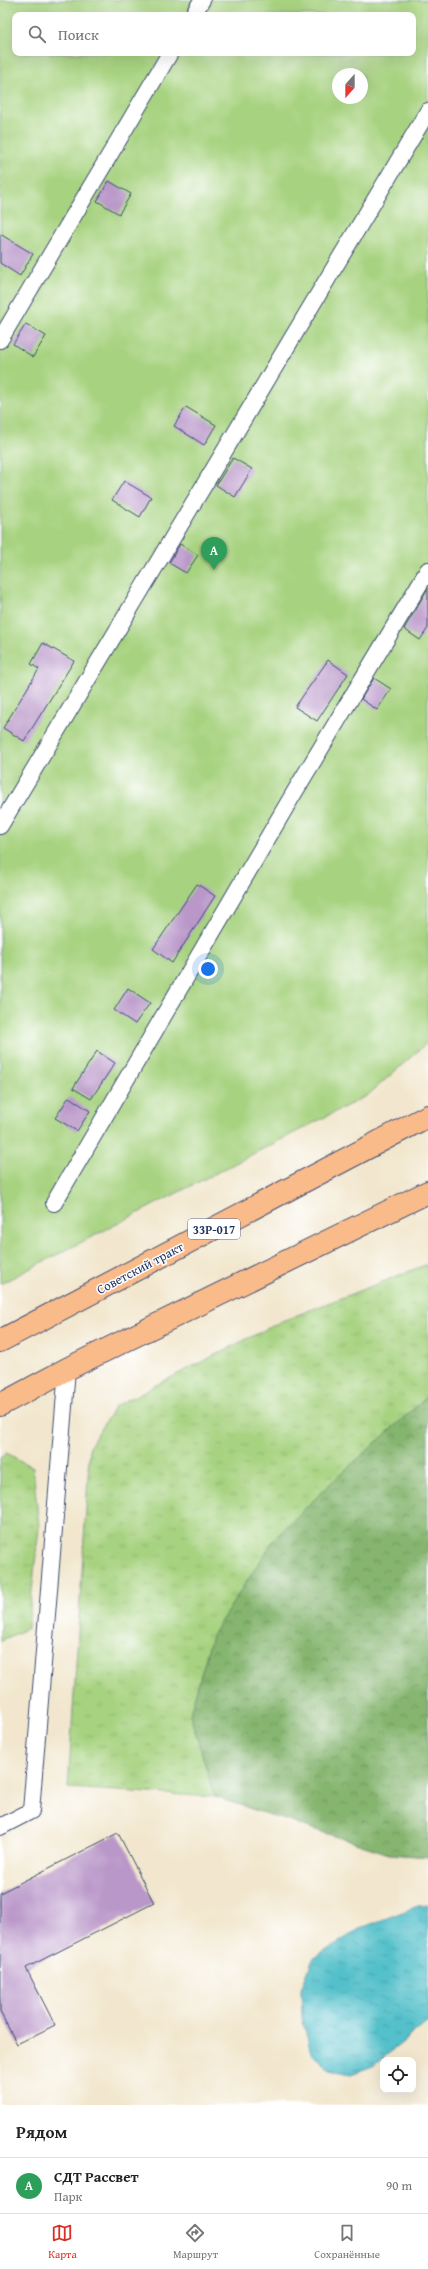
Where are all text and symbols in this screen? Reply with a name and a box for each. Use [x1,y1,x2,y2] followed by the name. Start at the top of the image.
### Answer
[12,12,416,56] search box
[26,23,48,45] icon: search
[58,24,99,45] text: Поиск
[332,68,368,104] north arrow
[201,537,227,570] pin: A
[198,959,218,979] your location
[188,1219,240,1239] road number: 33Р-017
[93,1237,187,1299] street label: Советский тракт
[380,2057,416,2093] map controls
[380,2057,416,2093] button: locate
[16,2119,67,2144] text: Рядом
[54,2166,139,2187] text: СДТ Рассвет
[25,2176,33,2195] text: A
[386,2176,412,2195] text: 90 m
[54,2187,82,2206] text: Парк
[48,2222,77,2262] tab: Карта
[173,2222,218,2262] tab: Маршрут
[314,2222,380,2262] tab: Сохранённые

